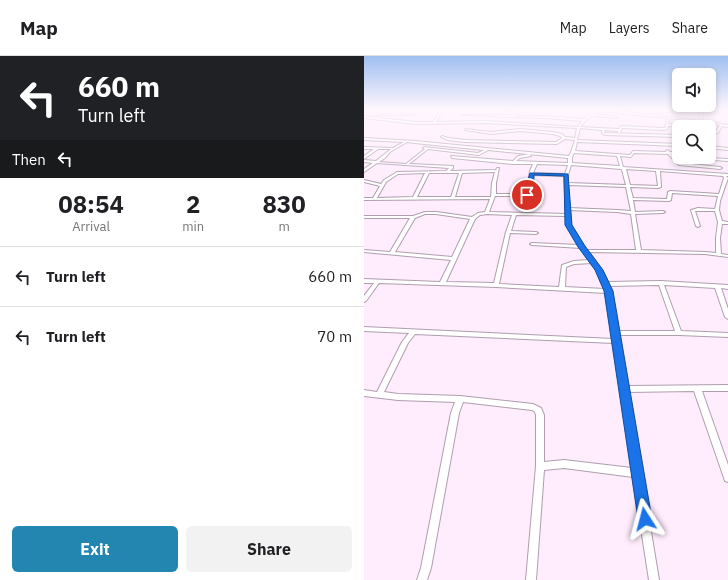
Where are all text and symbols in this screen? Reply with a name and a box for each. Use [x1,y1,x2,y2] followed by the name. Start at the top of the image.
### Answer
[20,16,58,40] text: Map
[560,19,587,37] text: Map
[609,19,650,37] text: Layers
[672,19,708,37] text: Share
[78,68,160,105] text: 660 m
[672,68,716,164] map controls
[672,68,716,112] button: sound
[12,72,64,124] icon: left
[78,104,146,127] text: Turn left
[672,120,716,164] button: search
[54,148,76,170] icon: left
[12,150,46,169] text: Then
[510,178,544,212] pin
[516,184,538,206] icon: arrive
[58,188,124,220] text: 08:54
[186,188,200,220] text: 2
[262,188,306,220] text: 830
[72,218,110,235] text: Arrival
[182,218,204,235] text: min
[278,218,290,235] text: m
[12,266,34,288] icon: left
[46,267,106,286] text: Turn left
[308,267,352,286] text: 660 m
[12,326,34,348] icon: left
[46,327,106,346] text: Turn left
[317,327,352,346] text: 70 m
[624,498,666,540] position arrow
[12,526,178,572] button: Exit
[186,526,352,572] button: Share

